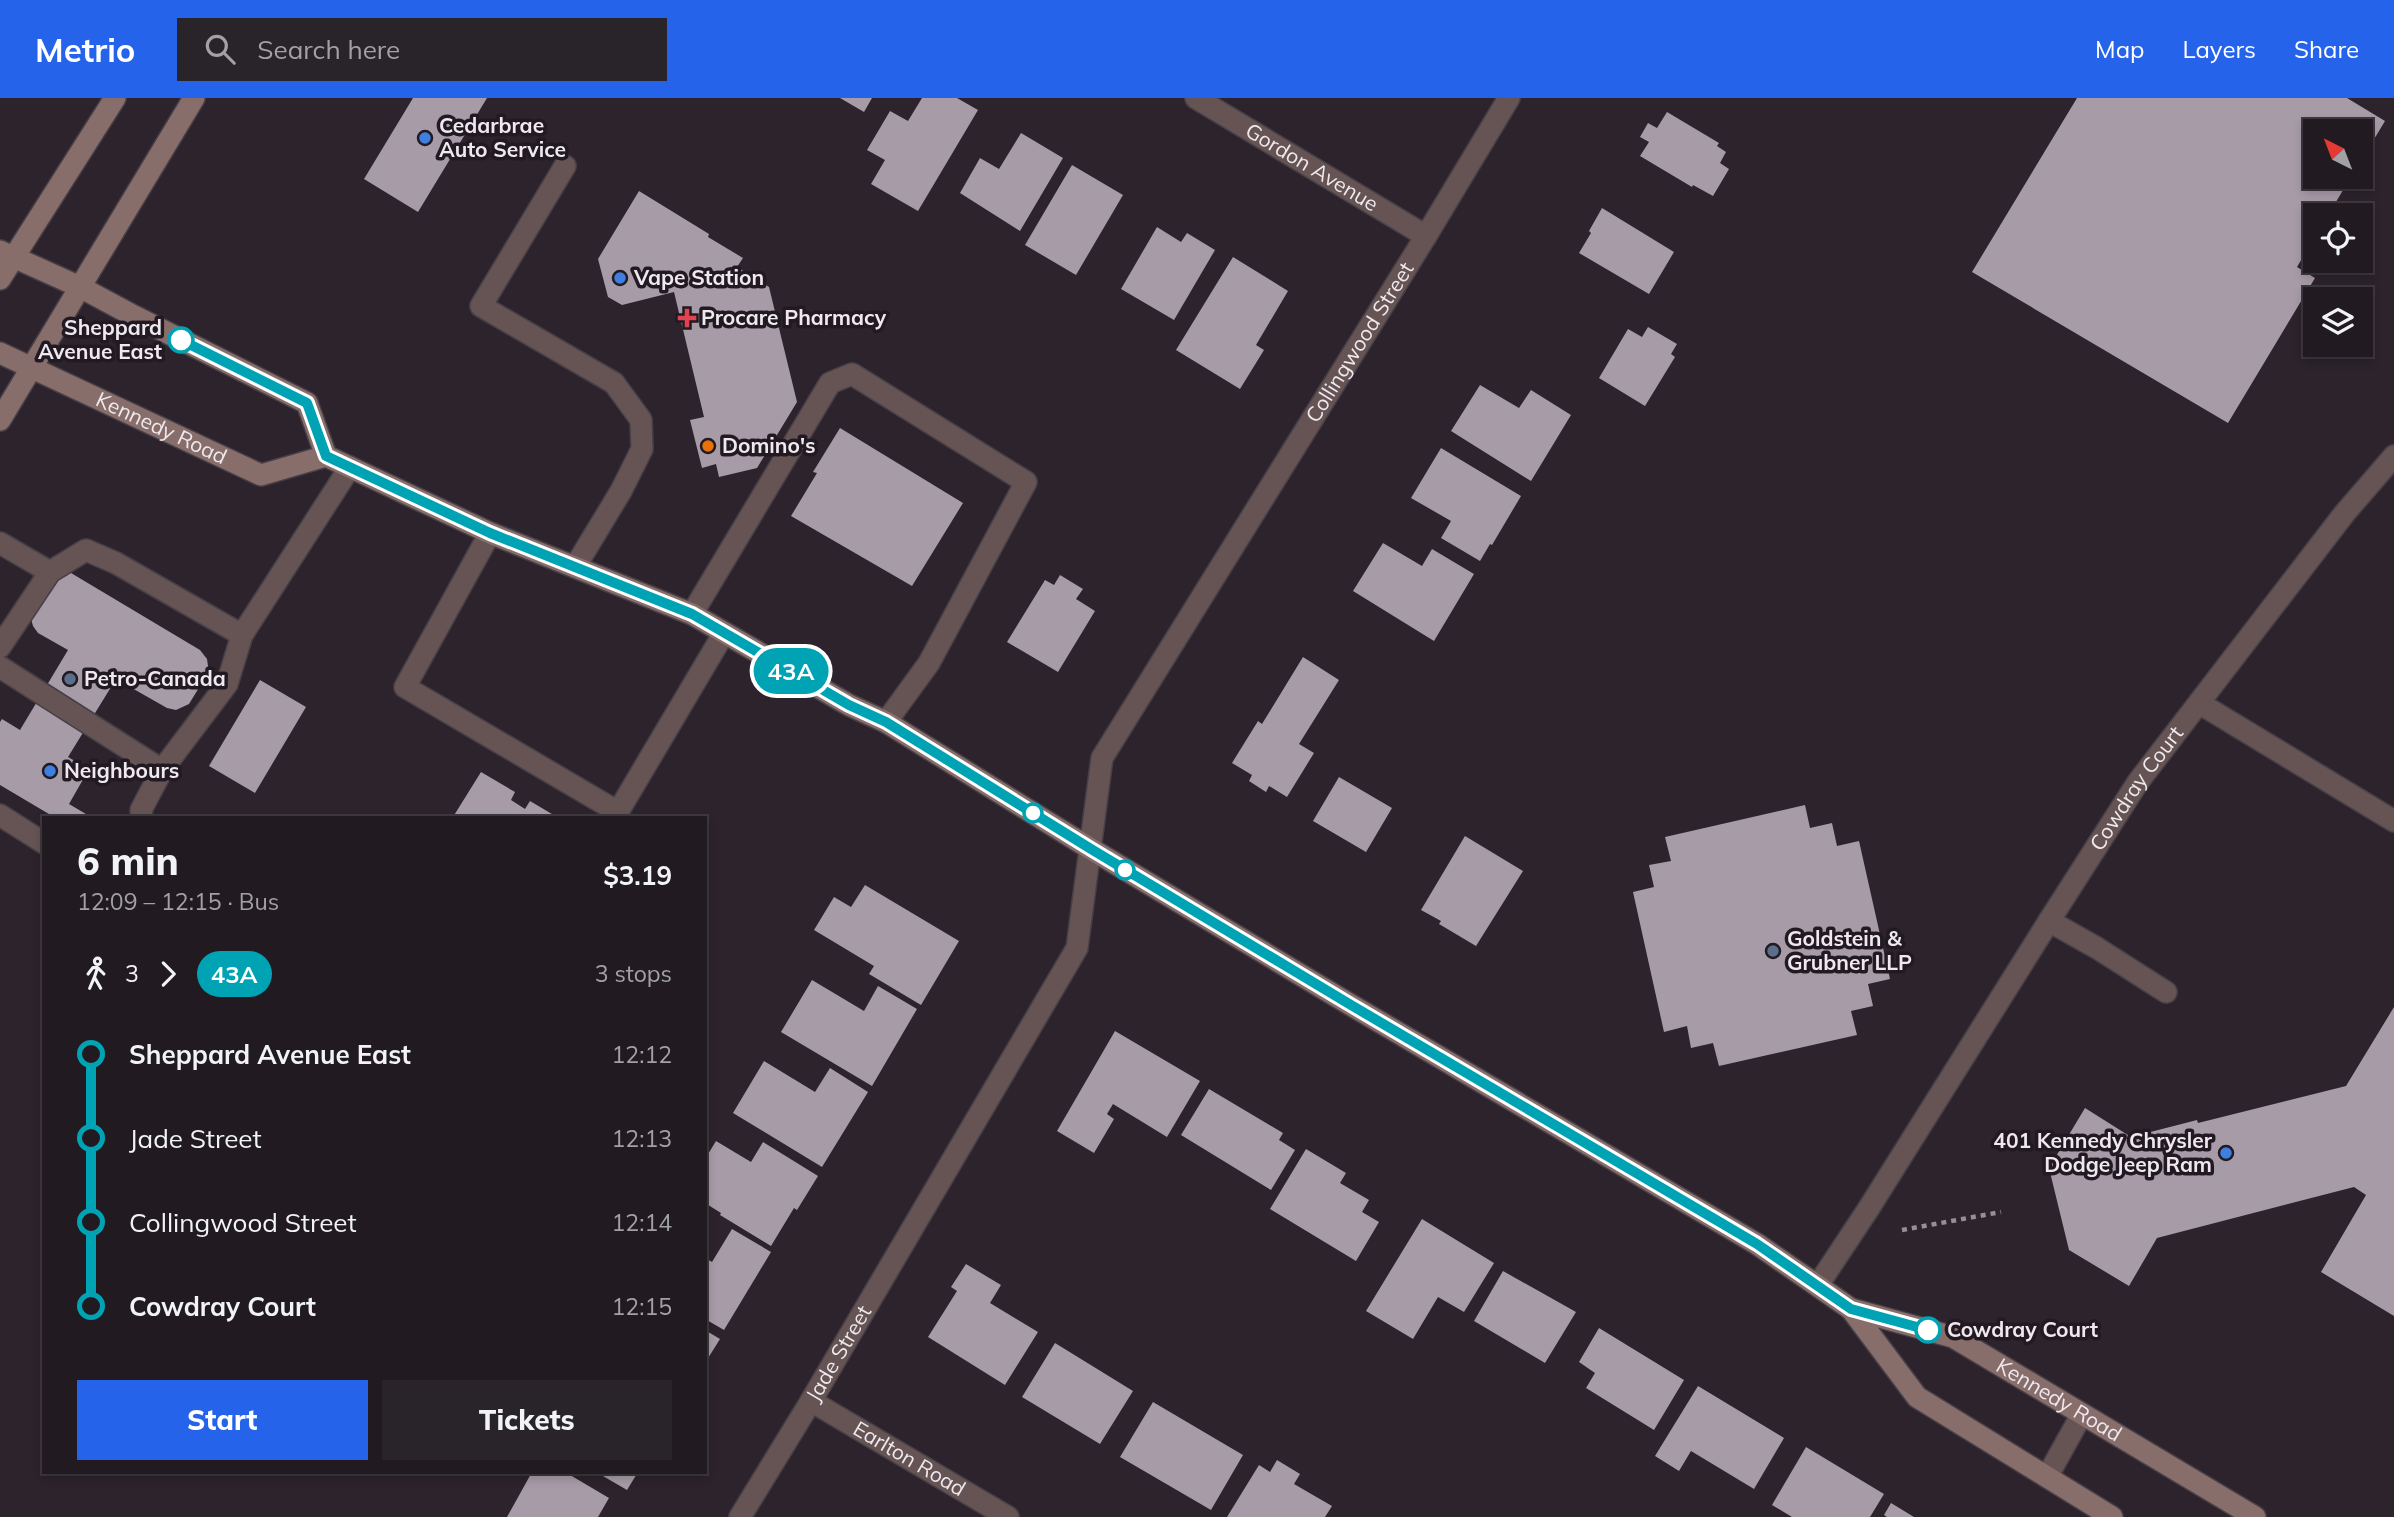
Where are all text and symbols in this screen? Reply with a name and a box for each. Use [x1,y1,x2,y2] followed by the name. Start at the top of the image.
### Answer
[177,18,667,81] search box
[35,29,135,70] text: Metrio
[201,30,239,68] icon: search
[257,33,400,66] text: Search here
[2095,34,2144,64] text: Map
[2182,34,2256,64] text: Layers
[2294,34,2359,64] text: Share
[439,112,566,162] place label: Cedarbrae Auto Service
[1241,117,1383,216] street label: Gordon Avenue
[2303,119,2373,189] north arrow
[2303,119,2373,357] map controls
[417,130,433,146] marker: Cedarbrae Auto Service
[2303,203,2373,273] button: locate
[1299,257,1419,427] street label: Collingwood Street
[633,264,764,290] place label: Vape Station
[612,270,628,286] marker: Vape Station
[2303,287,2373,357] button: layers
[701,304,887,330] place label: Procare Pharmacy
[679,310,695,326] marker: Procare Pharmacy
[38,314,162,364] place label: Sheppard Avenue East
[168,327,194,353] marker: Sheppard Avenue East
[92,386,231,469] street label: Kennedy Road
[722,432,816,458] place label: Domino's
[700,438,716,454] marker: Domino's
[751,648,831,694] line badge: 43A
[768,656,814,686] text: 43A
[84,665,226,691] place label: Petro-Canada
[62,671,78,687] marker: Petro-Canada
[2083,720,2188,855] street label: Cowdray Court
[64,757,179,783] place label: Neighbours
[42,763,58,779] marker: Neighbours
[1023,803,1043,823] unlabelled marker
[77,837,179,885] text: 6 min
[603,859,672,892] text: $3.19
[1115,860,1135,880] unlabelled marker
[77,887,279,916] text: 12:09 – 12:15 · Bus
[1787,925,1912,975] place label: Goldstein & Grubner LLP
[1765,943,1781,959] marker: Goldstein & Grubner LLP
[77,955,115,993] icon: walk
[149,955,187,993] icon: forward
[125,959,139,988] text: 3
[211,959,258,989] text: 43A
[595,959,672,988] text: 3 stops
[129,1038,411,1071] text: Sheppard Avenue East
[612,1040,672,1069] text: 12:12
[129,1122,262,1155] text: Jade Street
[612,1124,672,1153] text: 12:13
[1993,1127,2213,1177] place label: 401 Kennedy Chrysler Dodge Jeep Ram
[2218,1145,2234,1161] marker: 401 Kennedy Chrysler Dodge Jeep Ram
[129,1206,357,1239] text: Collingwood Street
[612,1208,672,1237] text: 12:14
[129,1290,316,1323] text: Cowdray Court
[612,1292,672,1321] text: 12:15
[800,1300,876,1406] street label: Jade Street
[1947,1316,2098,1342] place label: Cowdray Court
[1915,1317,1941,1343] marker: Cowdray Court
[1992,1352,2127,1447] street label: Kennedy Road
[77,1380,368,1460] button: Start
[382,1380,672,1460] button: Tickets
[849,1415,971,1501] street label: Earlton Road

